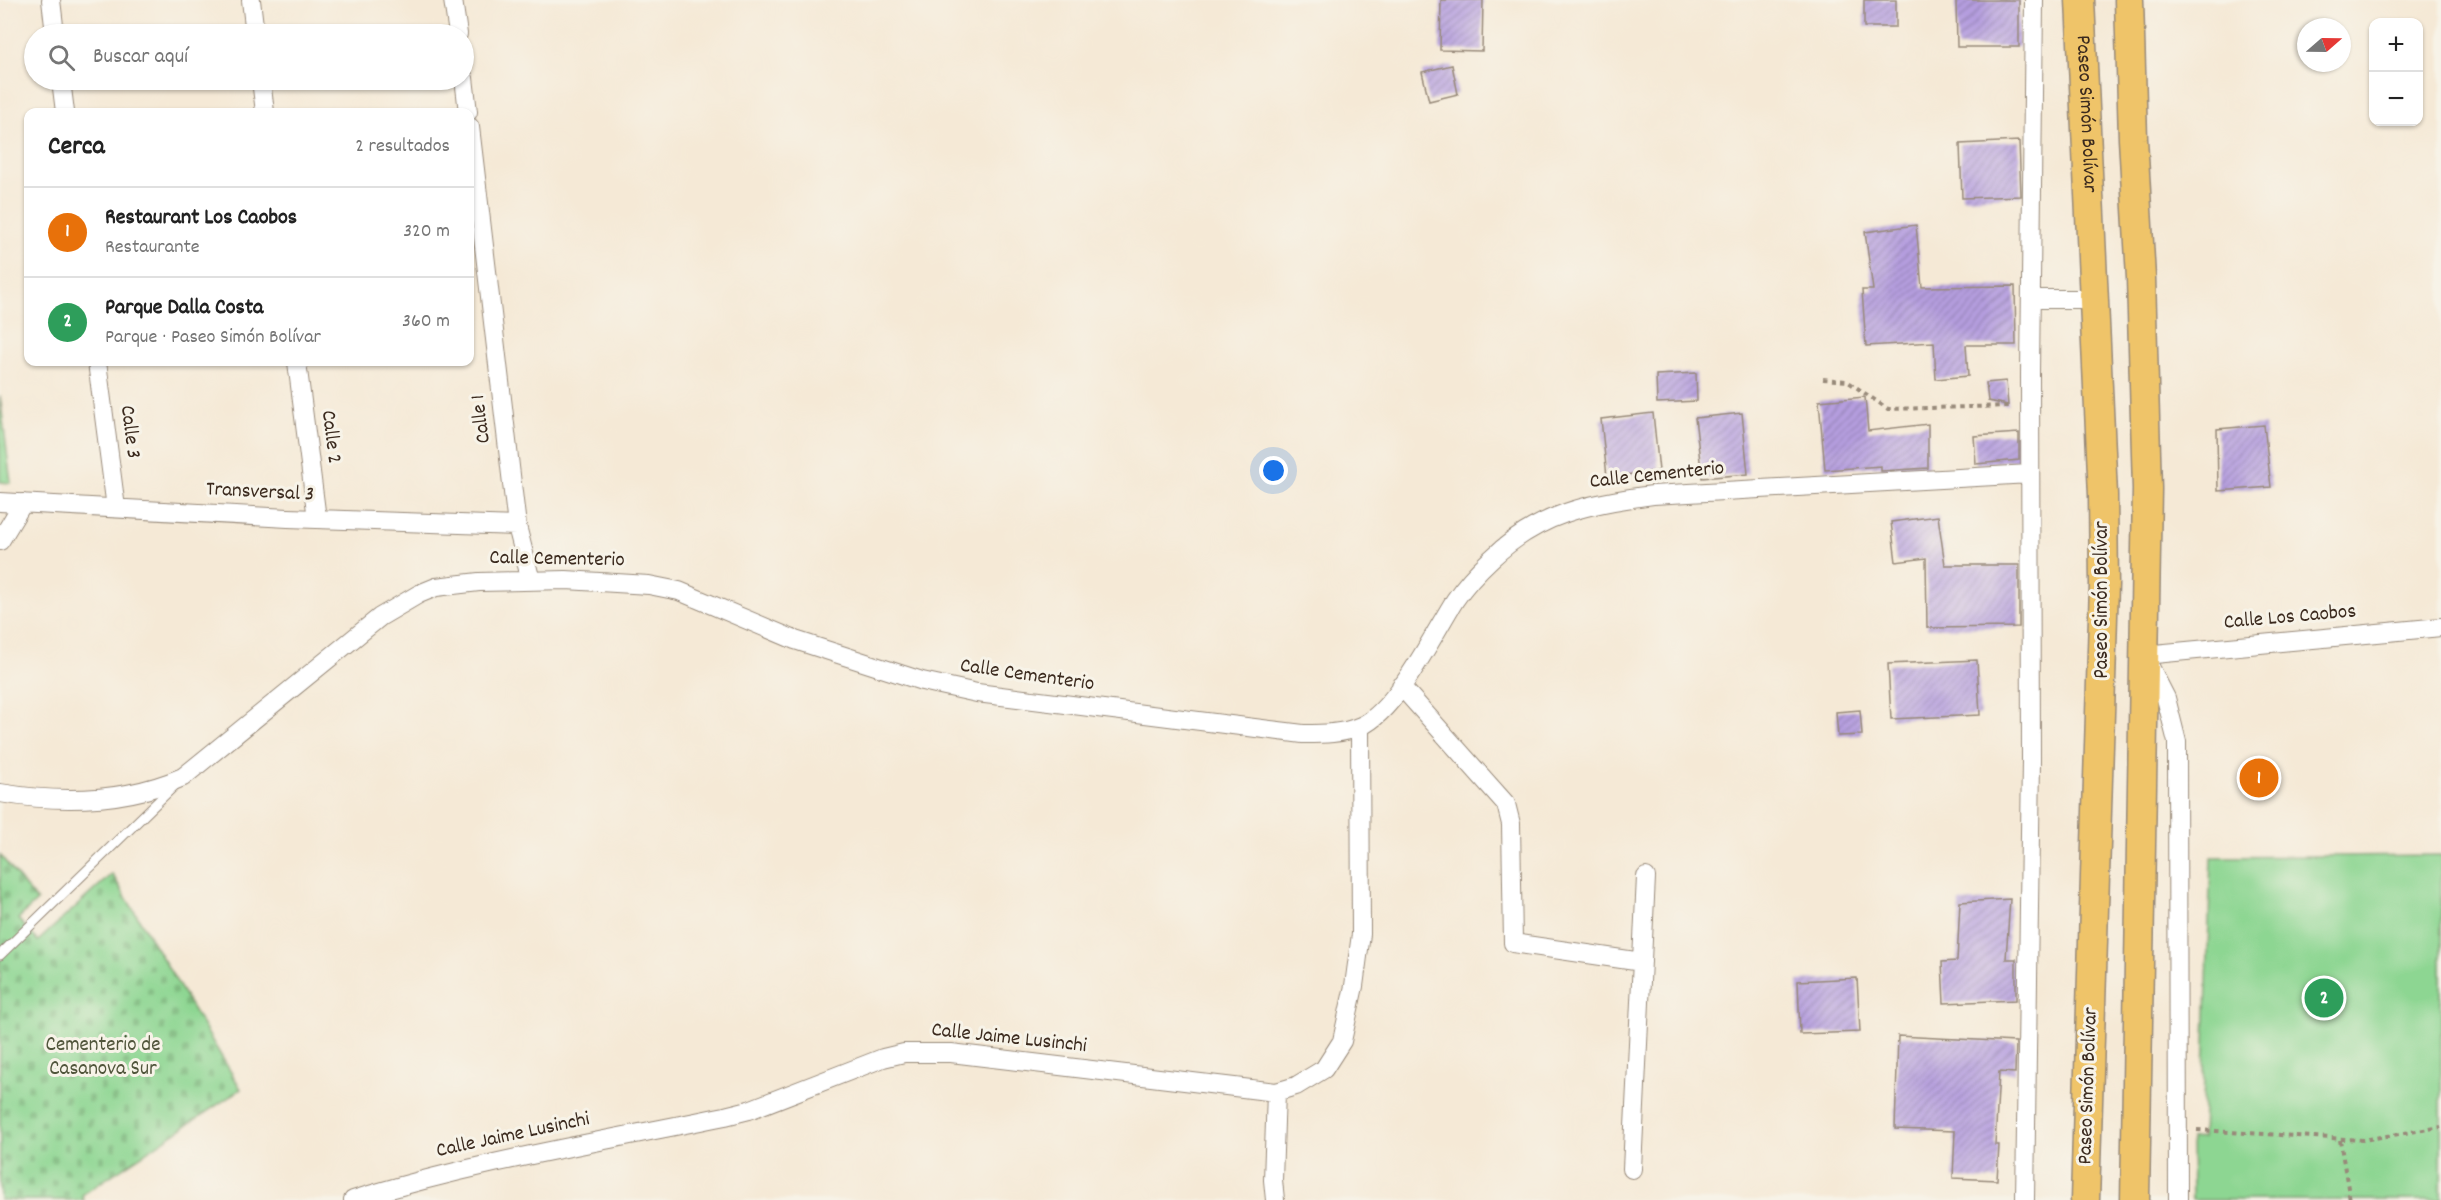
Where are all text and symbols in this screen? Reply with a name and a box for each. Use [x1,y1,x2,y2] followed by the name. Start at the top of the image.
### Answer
[2297,18,2351,72] north arrow
[2369,18,2423,126] map controls
[2369,18,2423,72] button: +
[24,24,474,90] search box
[2067,34,2104,194] street label: Paseo Simón Bolívar
[45,41,78,74] icon: search
[93,42,188,73] text: Buscar aquí
[2369,72,2423,126] button: −
[48,129,105,166] text: Cerca
[355,133,450,161] text: 2 resultados
[105,203,297,234] text: Restaurant Los Caobos
[65,218,70,246] text: 1
[403,218,450,246] text: 320 m
[105,234,200,262] text: Restaurante
[105,293,263,324] text: Parque Dalla Costa
[63,308,72,336] text: 2
[402,308,450,336] text: 360 m
[105,324,321,352] text: Parque · Paseo Simón Bolívar
[464,393,500,445] street label: Calle 1
[111,404,147,460] street label: Calle 3
[312,409,348,465] street label: Calle 2
[1588,454,1726,498] street label: Calle Cementerio
[1259,456,1288,485] your location
[205,475,315,511] street label: Transversal 3
[2088,521,2118,679] street label: Paseo Simón Bolívar
[489,544,625,576] street label: Calle Cementerio
[2223,597,2357,639] street label: Calle Los Caobos
[958,652,1096,700] street label: Calle Cementerio
[2240,756,2278,800] pin: 1
[2304,976,2344,1020] pin: 2
[2071,1007,2107,1165] street label: Paseo Simón Bolívar
[930,1016,1088,1062] street label: Calle Jaime Lusinchi
[46,1031,160,1085] park label: Cementerio de Casanova Sur
[434,1105,593,1167] street label: Calle Jaime Lusinchi

